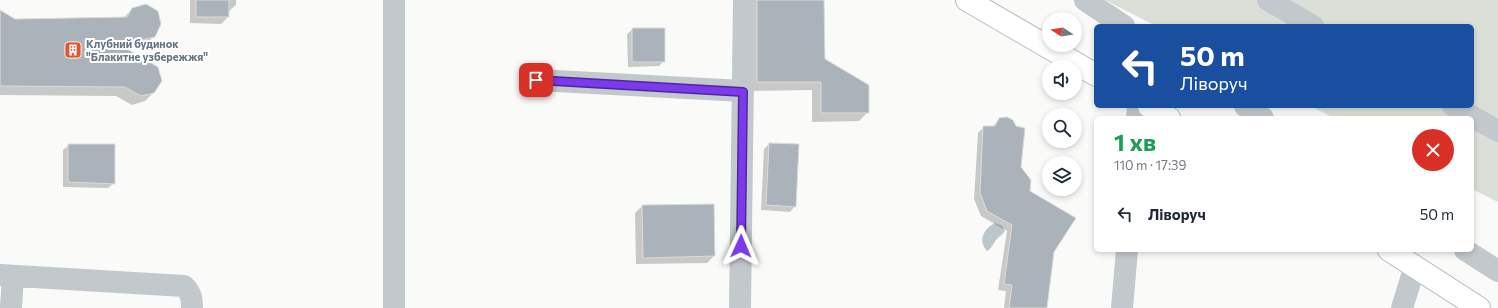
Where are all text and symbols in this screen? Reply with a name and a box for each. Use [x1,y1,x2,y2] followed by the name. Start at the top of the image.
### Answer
[1042,12,1082,52] north arrow
[1042,12,1082,196] map controls
[86,37,208,63] place label: Клубний будинок "Блакитне узбережжя"
[1180,38,1245,72] text: 50 m
[63,40,83,60] building icon: Клубний будинок "Блакитне узбережжя"
[1114,40,1166,92] icon: left
[1042,60,1082,100] button: sound
[519,63,553,97] pin
[525,69,547,91] icon: arrive
[1180,72,1248,94] text: Ліворуч
[1042,108,1082,148] button: search
[1114,127,1156,156] text: 1 хв
[1412,129,1454,171] button: close
[1042,156,1082,196] button: layers
[1114,157,1186,173] text: 110 m · 17:39
[1114,203,1136,225] icon: left
[1148,205,1206,223] text: Ліворуч
[1420,205,1454,223] text: 50 m
[720,225,762,267] position arrow

